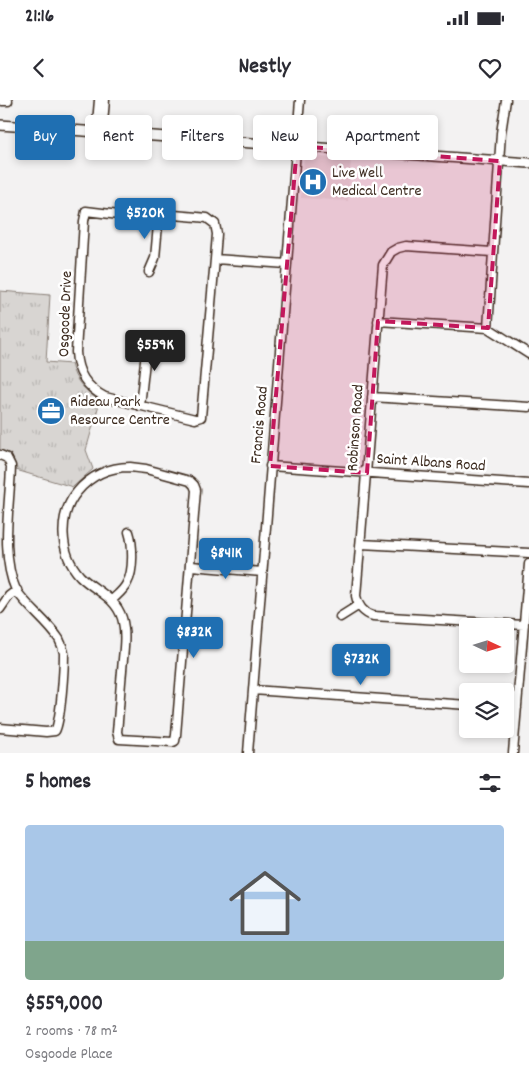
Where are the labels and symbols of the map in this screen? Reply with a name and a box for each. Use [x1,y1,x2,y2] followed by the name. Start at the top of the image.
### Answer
[332,162,421,203] place label: Live Well Medical Centre
[298,167,328,197] hospital icon: Live Well Medical Centre
[110,198,180,240] pin: $520K
[53,271,79,357] street label: Osgoode Drive
[120,330,190,372] pin: $559K
[341,384,371,472] street label: Robinson Road
[245,385,275,465] street label: Francis Road
[70,391,170,432] place label: Rideau Park Resource Centre
[36,396,66,426] office icon: Rideau Park Resource Centre
[376,448,486,478] street label: Saint Albans Road
[191,538,261,580] pin: $841K
[159,616,229,659] pin: $832K
[459,618,514,672] north arrow
[326,644,396,686] pin: $732K

